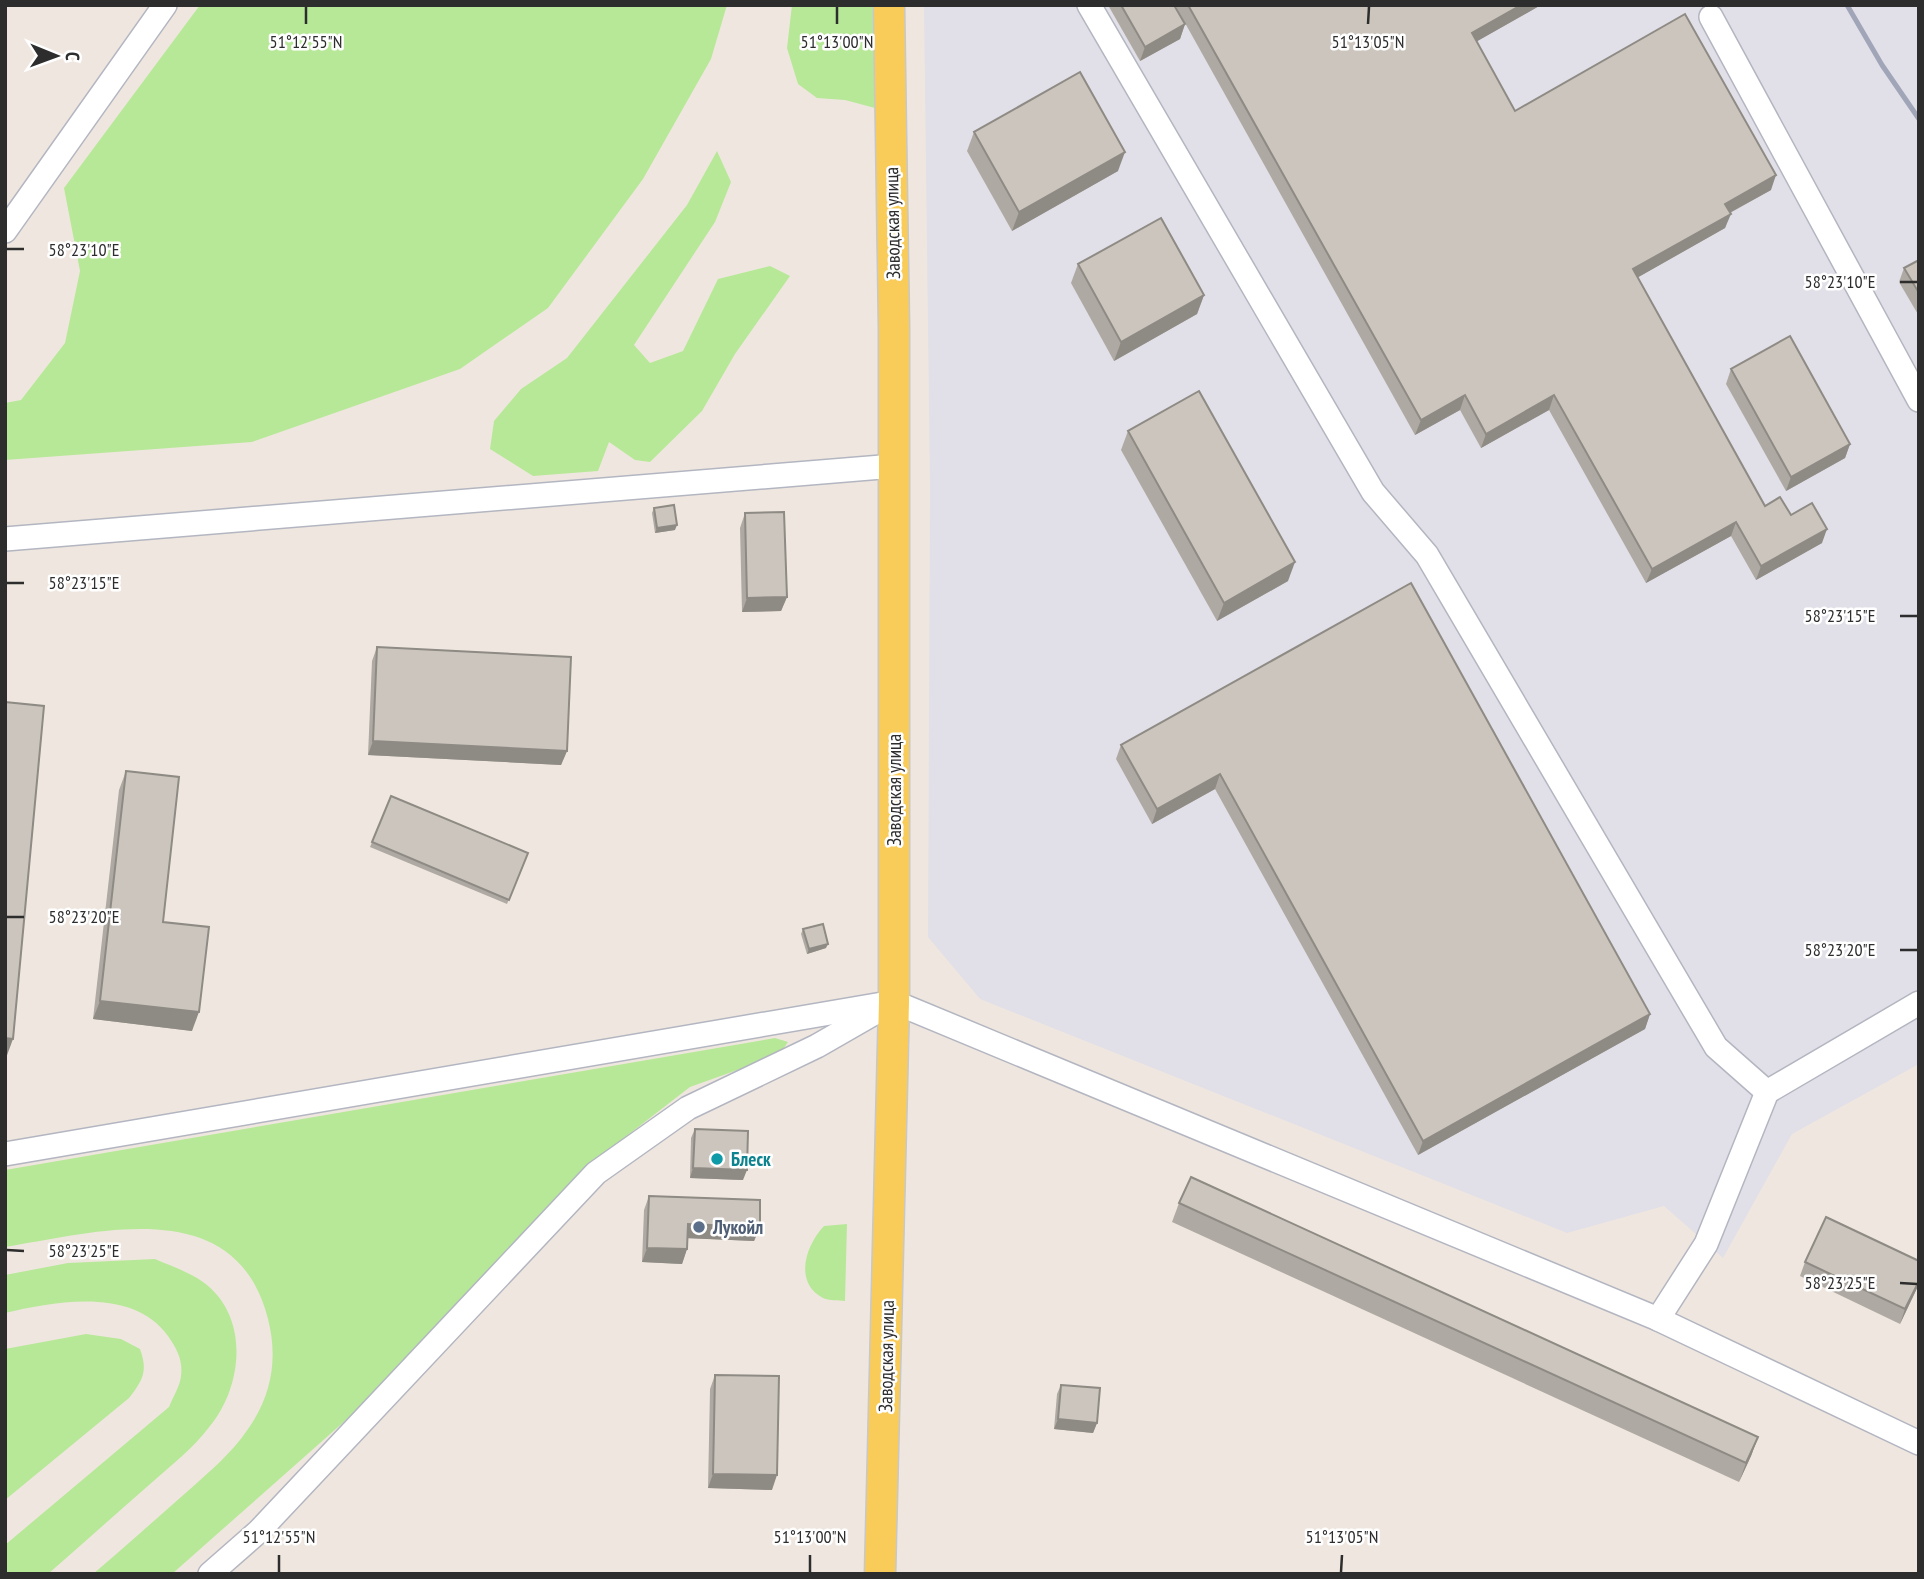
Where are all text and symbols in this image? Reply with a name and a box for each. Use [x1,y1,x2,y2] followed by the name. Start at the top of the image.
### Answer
[21,21,91,91] north arrow
[270,30,342,53] text: 51°12'55"N
[801,30,873,53] text: 51°13'00"N
[1332,30,1404,53] text: 51°13'05"N
[61,52,85,61] text: С
[879,167,905,279] street label: Заводская улица
[49,238,119,261] text: 58°23'10"E
[1805,270,1875,293] text: 58°23'10"E
[49,571,119,594] text: 58°23'15"E
[1805,604,1875,627] text: 58°23'15"E
[882,734,906,846] street label: Заводская улица
[49,905,119,928] text: 58°23'20"E
[1805,938,1875,961] text: 58°23'20"E
[731,1147,771,1171] place label: Блеск
[709,1151,725,1167] marker: Блеск
[712,1215,763,1239] place label: Лукойл
[691,1219,707,1235] marker: Лукойл
[49,1239,119,1262] text: 58°23'25"E
[1805,1271,1875,1294] text: 58°23'25"E
[873,1300,899,1412] street label: Заводская улица
[243,1525,315,1548] text: 51°12'55"N
[774,1525,846,1548] text: 51°13'00"N
[1306,1525,1378,1548] text: 51°13'05"N

